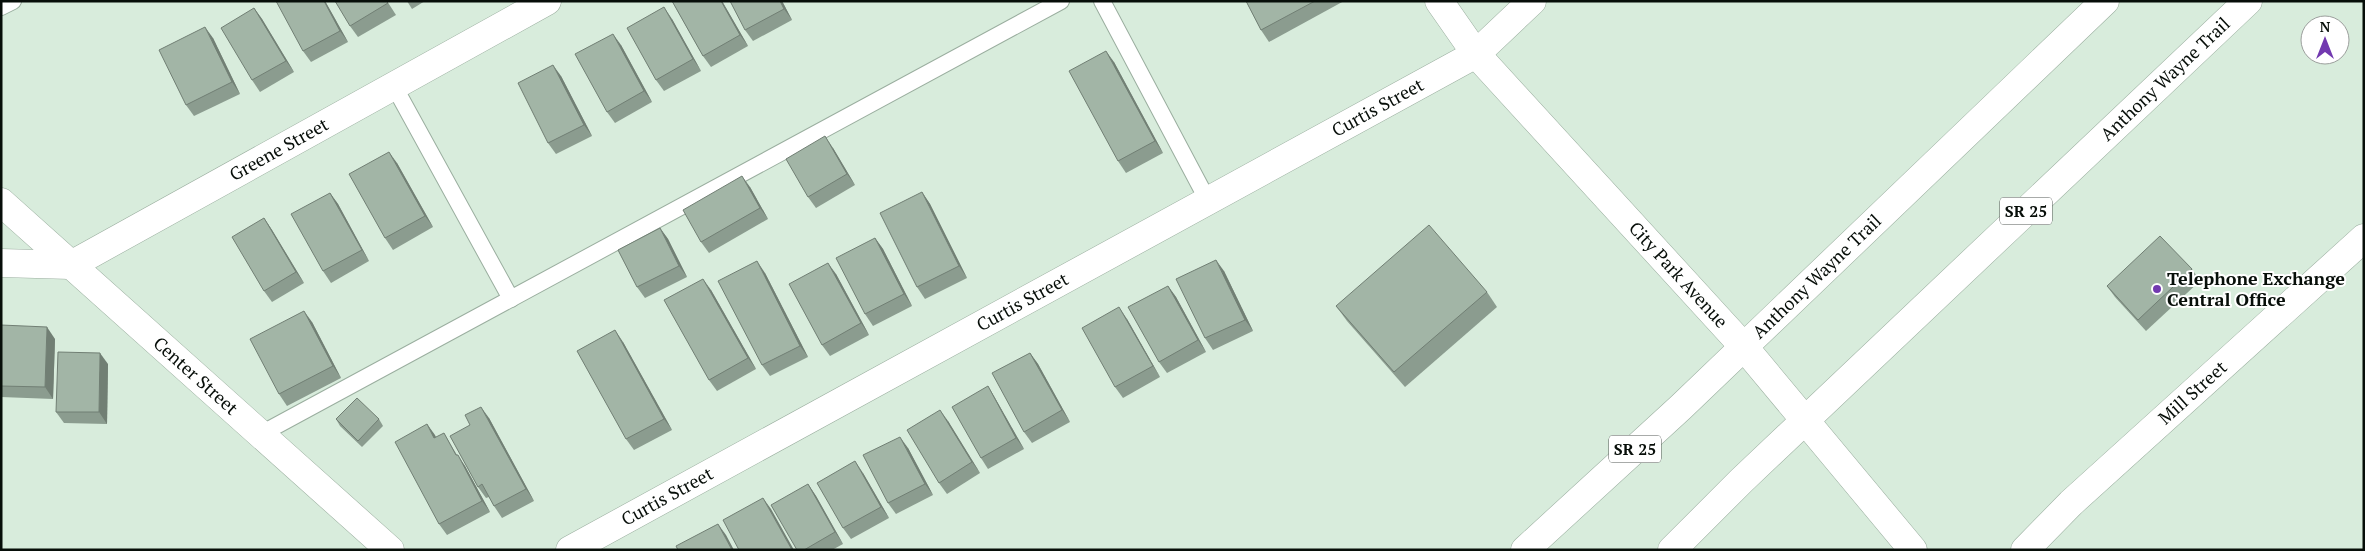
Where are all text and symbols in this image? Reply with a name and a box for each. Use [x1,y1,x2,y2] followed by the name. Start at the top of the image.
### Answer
[2095,11,2235,146] street label: Anthony Wayne Trail
[2300,15,2350,65] north arrow
[2320,17,2331,36] text: N
[1327,72,1428,142] street label: Curtis Street
[225,111,333,186] street label: Greene Street
[2000,198,2052,225] road number: SR 25
[1747,209,1886,343] street label: Anthony Wayne Trail
[1624,216,1734,333] street label: City Park Avenue
[972,266,1073,336] street label: Curtis Street
[2167,266,2345,311] place label: Telephone Exchange Central Office
[2151,283,2163,295] marker: Telephone Exchange Central Office
[149,331,244,420] street label: Center Street
[2153,355,2232,429] street label: Mill Street
[1609,436,1661,462] road number: SR 25
[617,461,717,531] street label: Curtis Street

